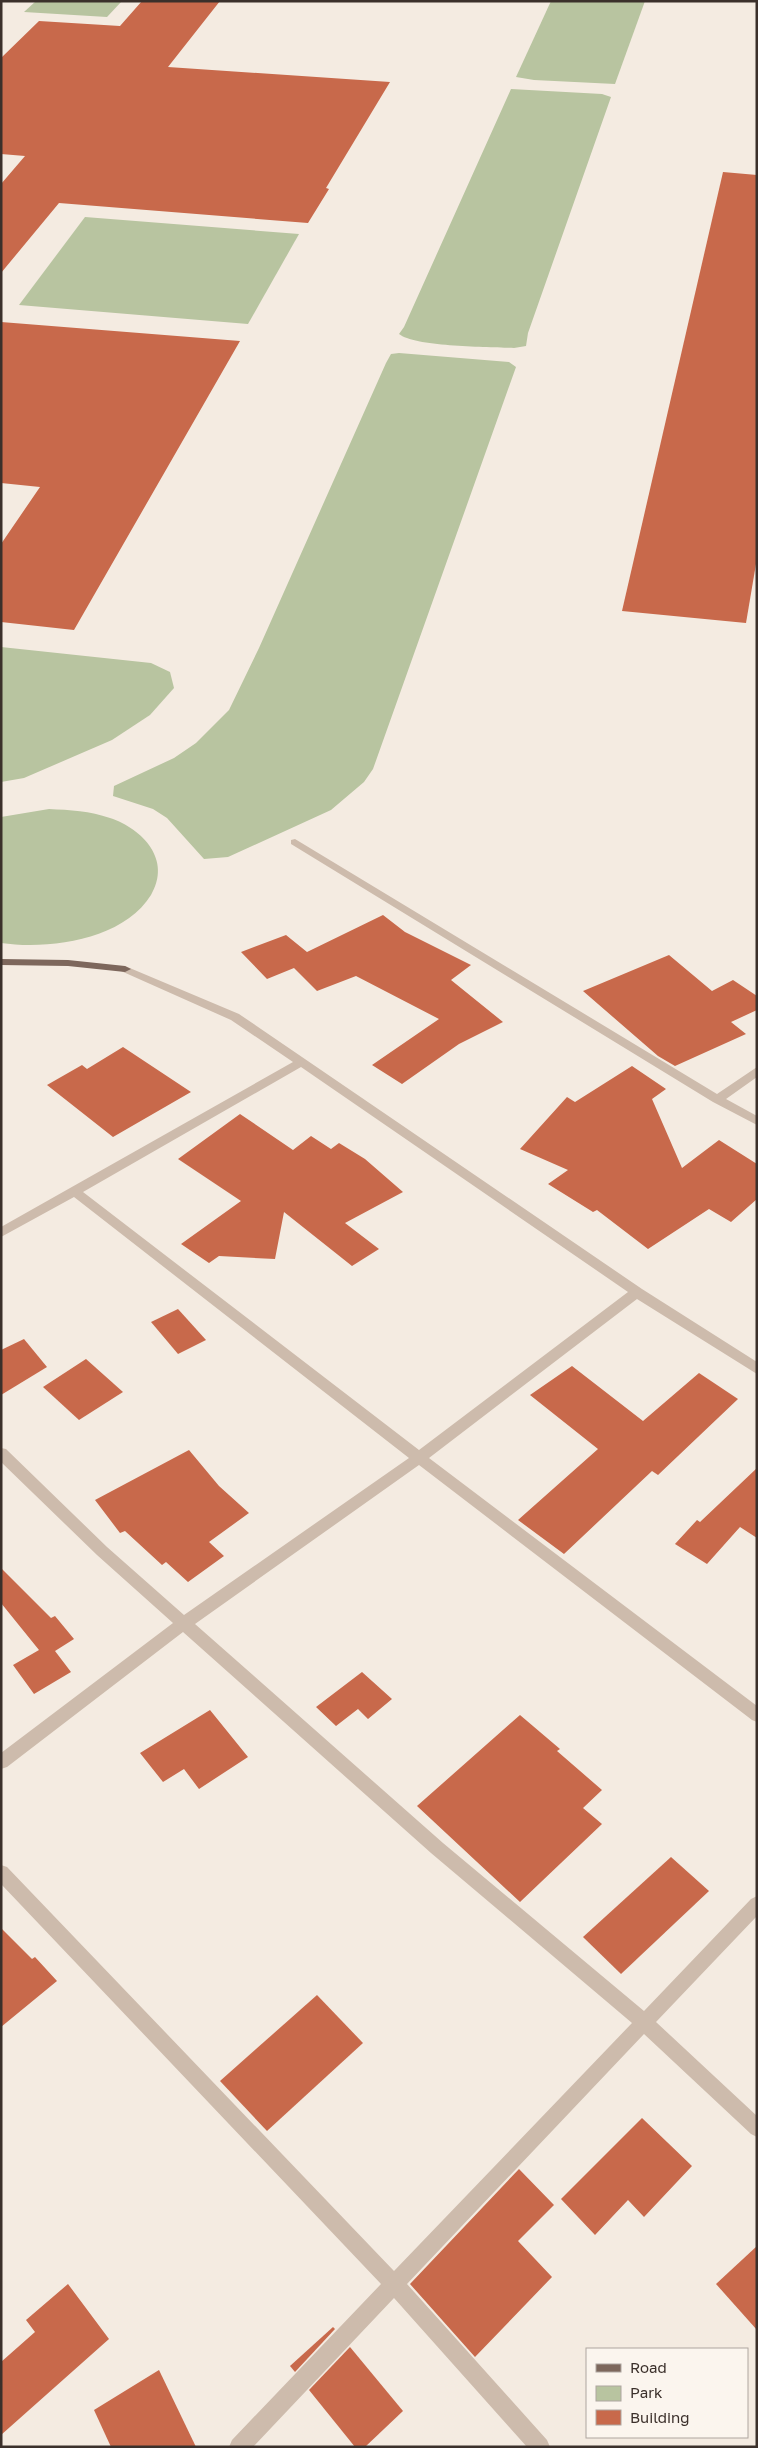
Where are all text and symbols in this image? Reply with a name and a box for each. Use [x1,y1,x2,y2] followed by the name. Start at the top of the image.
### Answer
[586,2348,748,2438] legend
[630,2358,667,2376] text: Road
[630,2383,663,2401] text: Park
[630,2408,690,2426] text: Building

